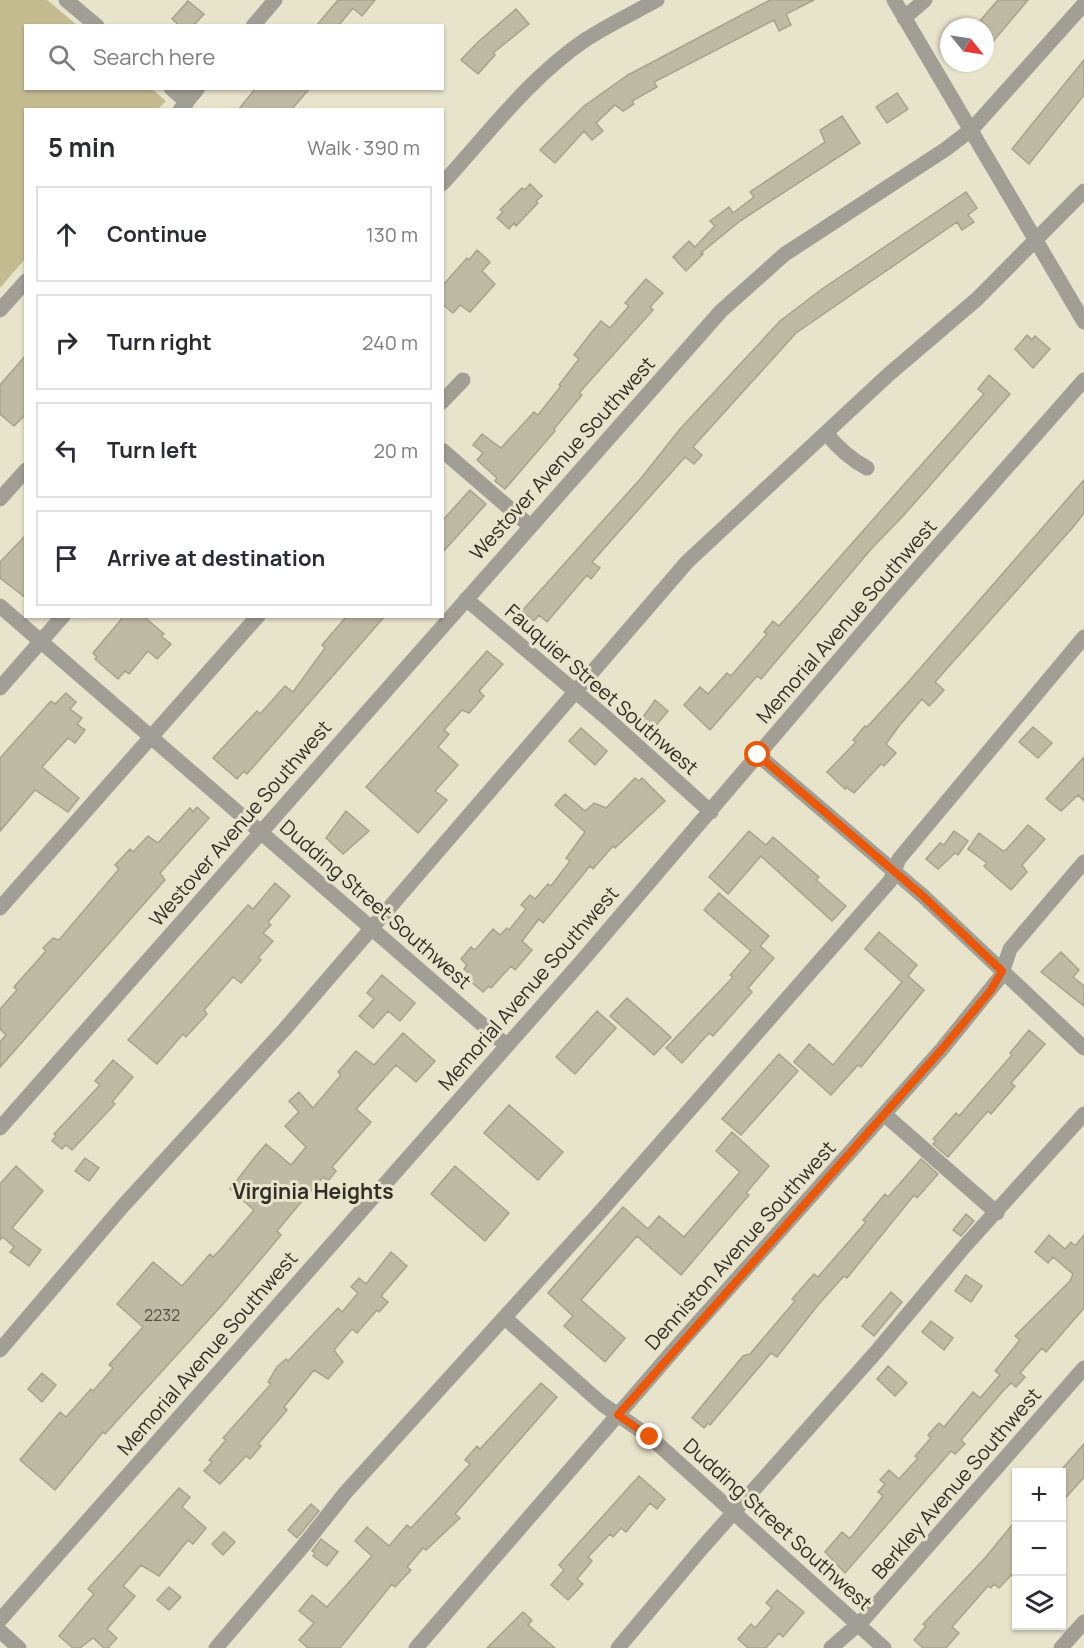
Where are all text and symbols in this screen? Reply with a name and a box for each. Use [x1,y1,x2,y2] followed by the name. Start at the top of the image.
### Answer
[940,18,994,72] north arrow
[24,24,444,90] search box
[45,41,78,74] icon: search
[93,42,215,72] text: Search here
[48,129,115,165] text: 5 min
[307,134,420,161] text: Walk · 390 m
[50,218,83,251] icon: ahead
[107,219,207,249] text: Continue
[366,221,418,248] text: 130 m
[50,326,83,359] icon: right
[107,327,212,357] text: Turn right
[362,329,418,356] text: 240 m
[463,351,661,565] street label: Westover Avenue Southwest
[50,434,83,467] icon: left
[107,435,197,465] text: Turn left
[373,437,418,464] text: 20 m
[750,513,942,729] street label: Memorial Avenue Southwest
[50,542,83,575] icon: arrive
[107,543,325,573] text: Arrive at destination
[500,598,704,780] street label: Fauquier Street Southwest
[143,714,337,932] street label: Westover Avenue Southwest
[744,741,770,767] route start
[275,813,477,995] street label: Dudding Street Southwest
[432,880,624,1096] street label: Memorial Avenue Southwest
[639,1135,841,1355] street label: Denniston Avenue Southwest
[232,1177,394,1205] district label: Virginia Heights
[111,1245,303,1461] street label: Memorial Avenue Southwest
[144,1304,180,1326] house number: 2232
[865,1382,1047,1584] street label: Berkley Avenue Southwest
[636,1423,662,1449] route end
[678,1432,878,1616] street label: Dudding Street Southwest
[1012,1468,1066,1630] map controls
[1012,1468,1066,1522] button: +
[1012,1522,1066,1576] button: −
[1012,1576,1066,1630] button: layers

